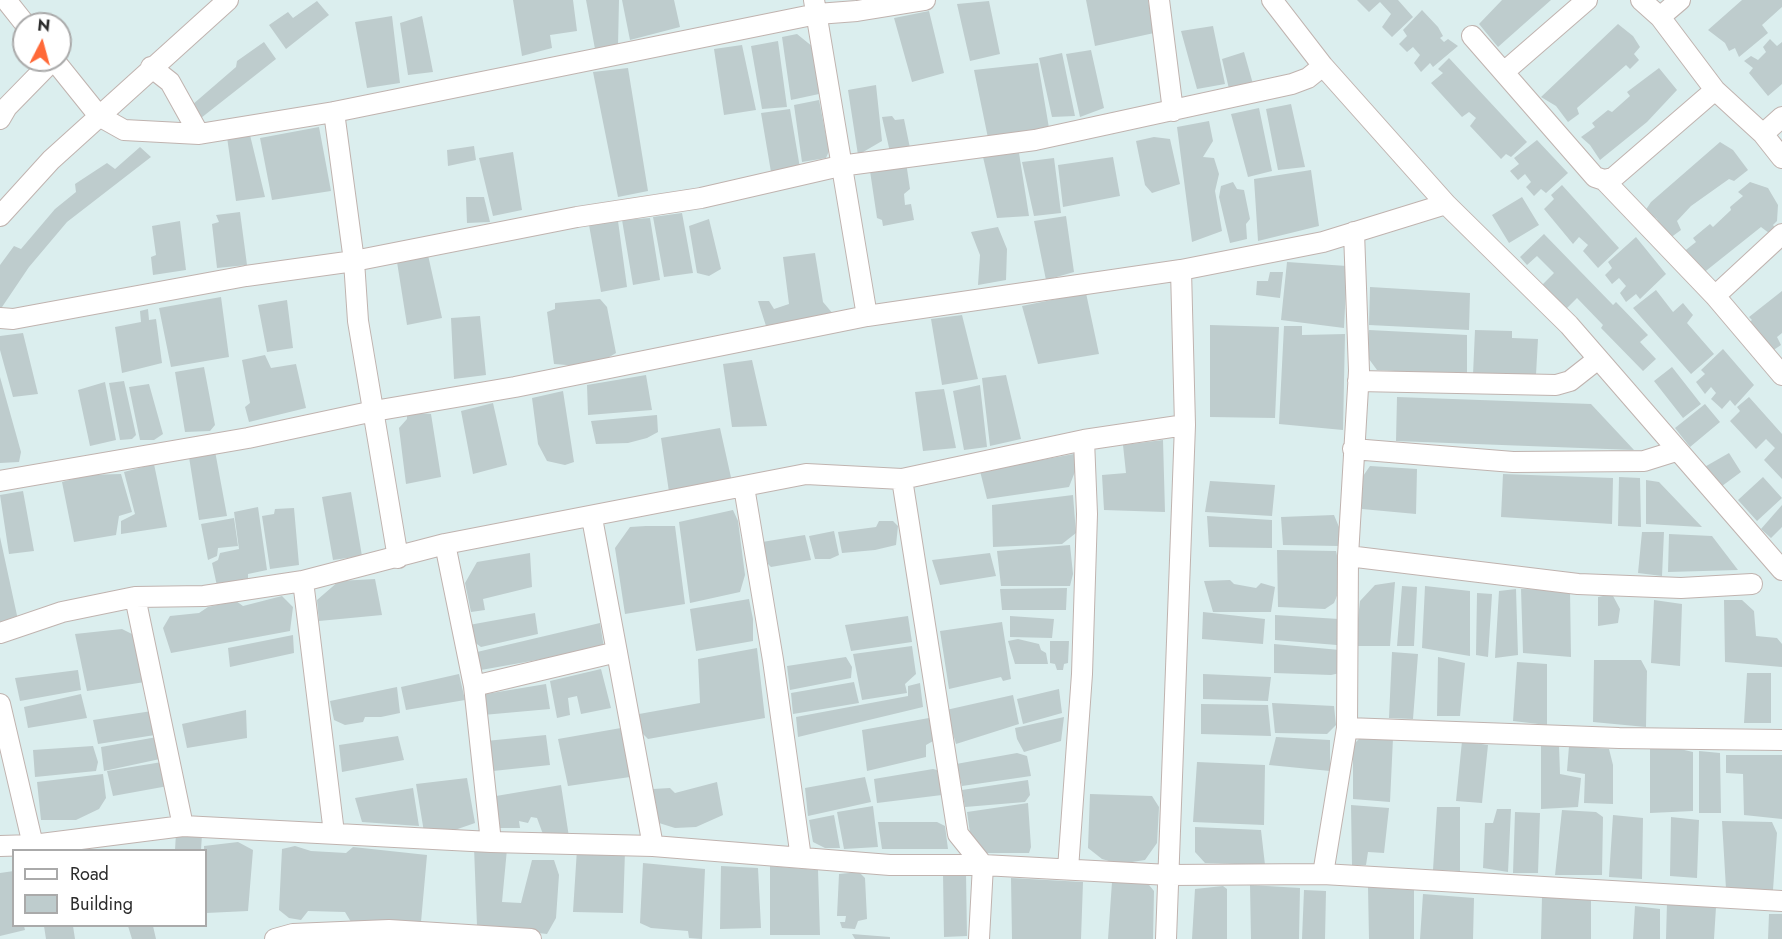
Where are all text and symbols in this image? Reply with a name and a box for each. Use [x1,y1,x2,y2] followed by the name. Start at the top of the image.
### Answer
[12,12,72,72] north arrow
[36,13,51,38] text: N
[12,849,207,927] legend
[70,861,109,887] text: Road
[70,891,133,917] text: Building

